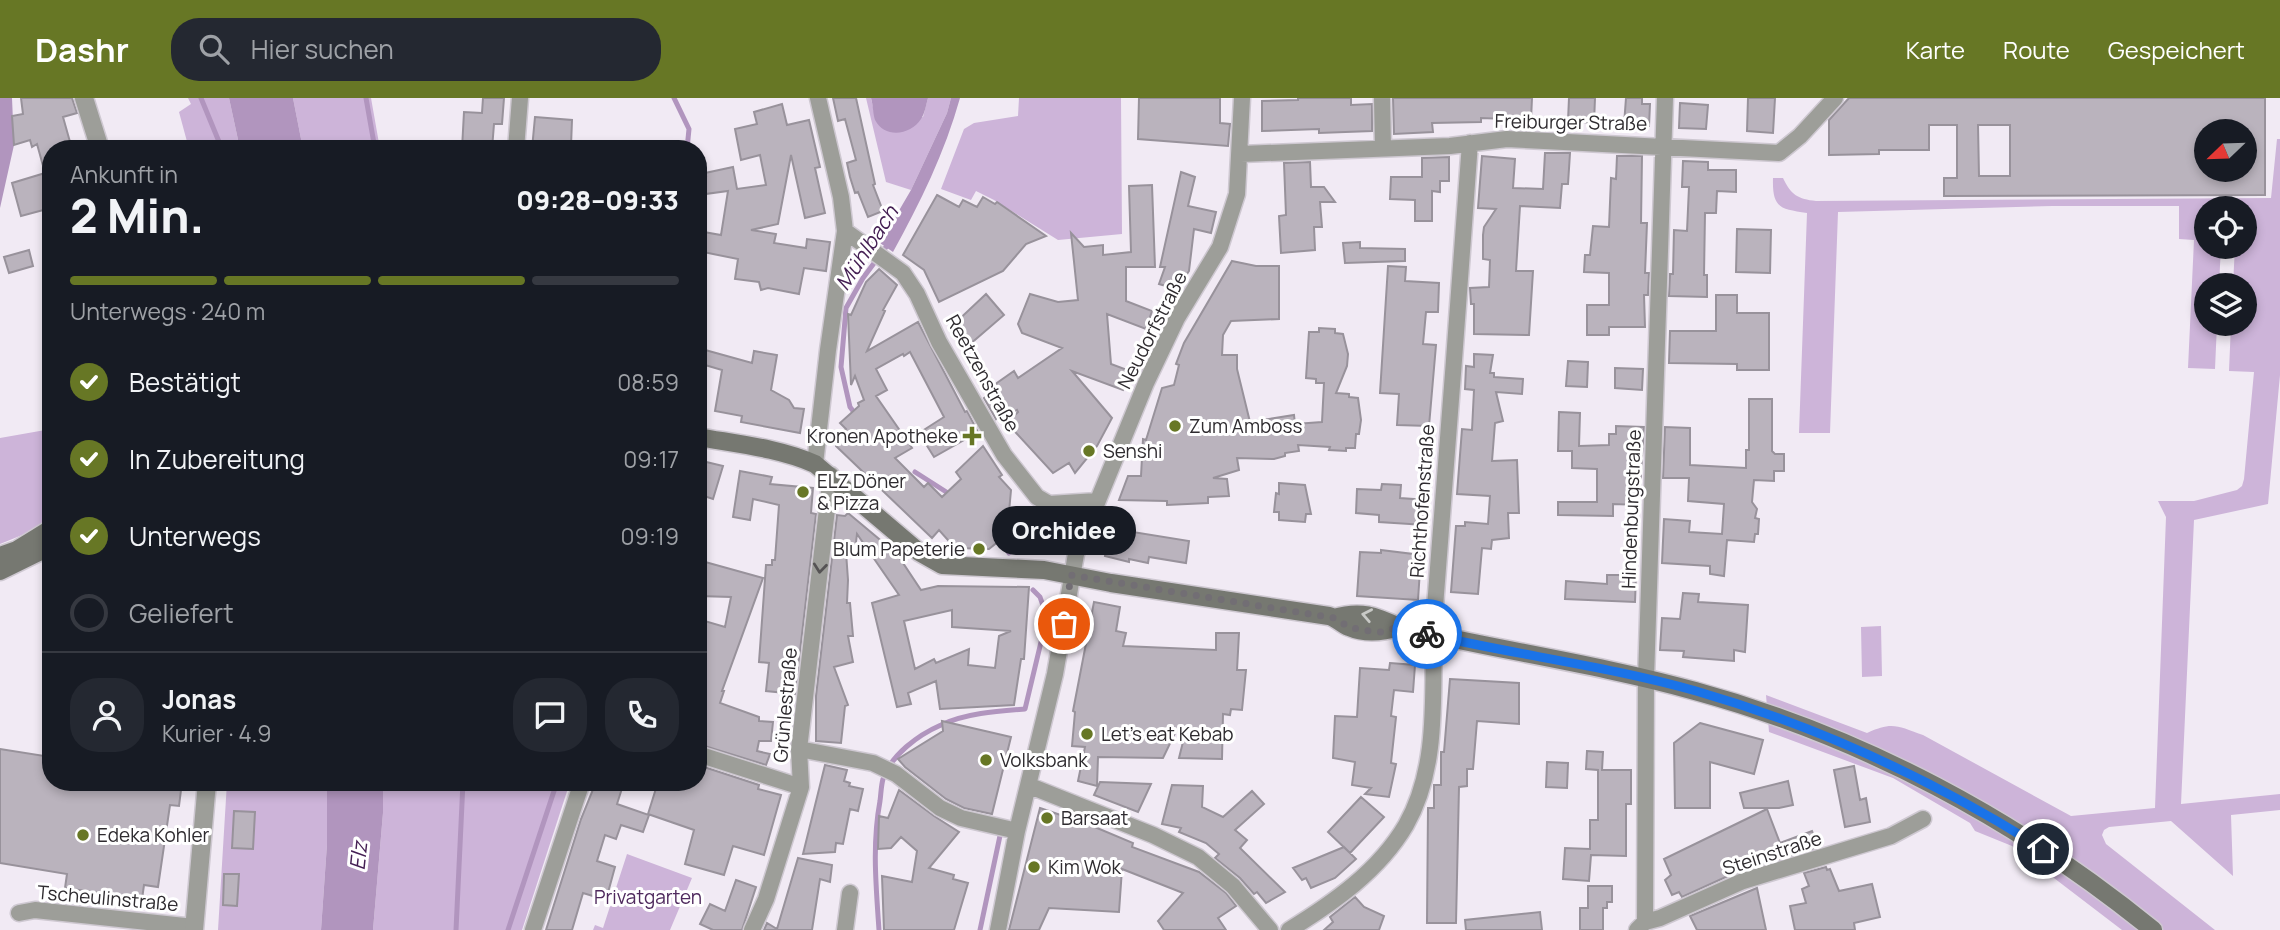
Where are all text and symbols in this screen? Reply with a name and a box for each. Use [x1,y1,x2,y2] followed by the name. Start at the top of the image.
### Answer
[171,18,661,81] search box
[35,27,129,72] text: Dashr
[195,30,233,68] icon: search
[251,31,394,67] text: Hier suchen
[1906,33,1965,66] text: Karte
[2003,33,2070,66] text: Route
[2108,33,2245,66] text: Gespeichert
[1494,108,1648,136] street label: Freiburger Straße
[2194,119,2258,182] north arrow
[2194,119,2257,336] map controls
[70,158,178,190] text: Ankunft in
[516,182,679,218] text: 09:28–09:33
[70,184,204,247] text: 2 Min.
[2194,196,2257,259] button: locate
[828,198,905,295] water label: Mühlbach
[1111,267,1193,393] street label: Neudorfstraße
[2194,273,2257,336] button: layers
[70,295,265,327] text: Unterwegs · 240 m
[940,310,1026,436] street label: Reetzenstraße
[70,363,108,401] icon: check
[129,364,241,400] text: Bestätigt
[617,366,679,398] text: 08:59
[1189,413,1302,439] place label: Zum Amboss
[1167,418,1183,434] marker: Zum Amboss
[807,423,958,449] place label: Kronen Apotheke
[1404,423,1440,579] street label: Richthofenstraße
[964,428,980,444] marker: Kronen Apotheke
[1615,429,1647,589] street label: Hindenburgstraße
[1103,438,1163,464] place label: Senshi
[70,440,108,478] icon: check
[129,441,305,477] text: In Zubereitung
[623,443,679,475] text: 09:17
[1081,443,1097,459] marker: Senshi
[817,468,906,516] place label: ELZ Döner & Pizza
[795,484,811,500] marker: ELZ Döner & Pizza
[992,505,1136,554] callout: Orchidee
[1012,514,1116,546] text: Orchidee
[70,517,108,555] icon: check
[129,518,261,554] text: Unterwegs
[621,520,679,552] text: 09:19
[833,536,965,562] place label: Blum Papeterie
[971,541,987,557] marker: Blum Papeterie
[813,562,828,573] one-way arrow
[1034,594,1094,654] pin
[129,595,234,631] text: Geliefert
[1392,599,1462,669] courier
[1045,605,1083,643] icon: bag
[1361,609,1373,624] one-way arrow
[1408,615,1446,653] icon: bike
[767,646,803,764] street label: Grünlestraße
[70,678,144,752] button: person
[513,678,587,752] button: chat
[605,678,679,752] button: phone
[162,681,236,717] text: Jonas
[162,717,272,749] text: Kurier · 4.9
[1101,721,1233,747] place label: Let's eat Kebab
[1079,726,1095,742] marker: Let's eat Kebab
[1000,747,1088,773] place label: Volksbank
[978,752,994,768] marker: Volksbank
[1061,805,1128,831] place label: Barsaat
[1039,810,1055,826] marker: Barsaat
[2013,819,2073,879] pin
[97,822,210,848] place label: Edeka Kohler
[1719,825,1825,881] street label: Steinstraße
[75,827,91,843] marker: Edeka Kohler
[2024,830,2062,868] icon: home
[343,838,374,871] water label: Elz
[1048,854,1121,880] place label: Kim Wok
[1026,859,1042,875] marker: Kim Wok
[36,879,180,917] street label: Tscheulinstraße
[594,884,702,910] park label: Privatgarten

